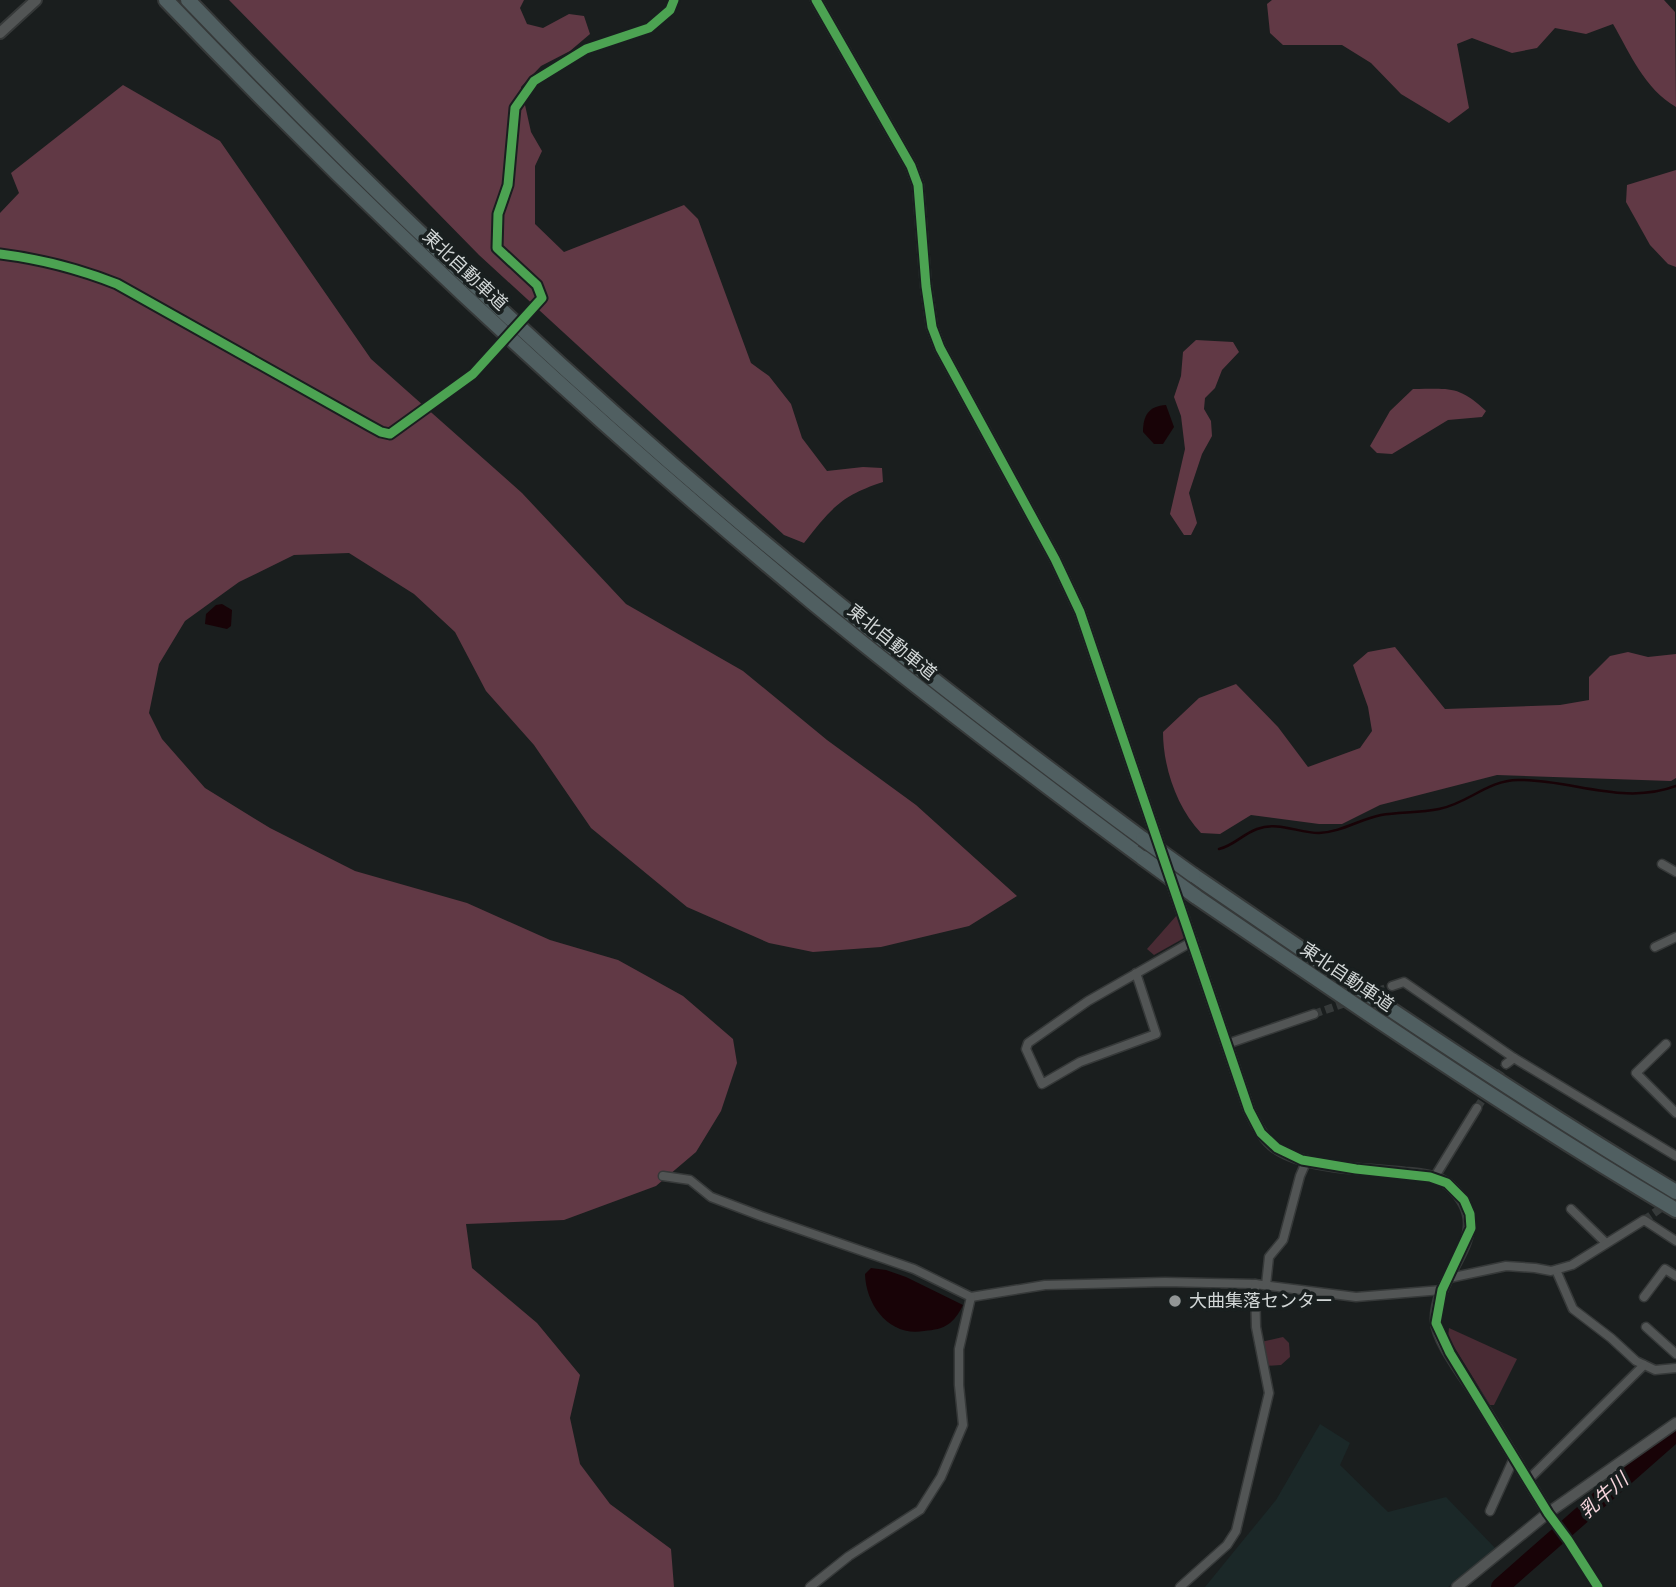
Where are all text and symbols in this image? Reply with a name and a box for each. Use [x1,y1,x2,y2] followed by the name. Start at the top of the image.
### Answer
[417,224,513,316] street label: 東北自動車道
[842,599,942,685] street label: 東北自動車道
[1296,937,1398,1017] street label: 東北自動車道
[1189,1289,1333,1313] place label: 大曲集落センター
[1167,1293,1183,1309] marker: 大曲集落センター
[1574,1466,1636,1525] water label: 乳牛川

